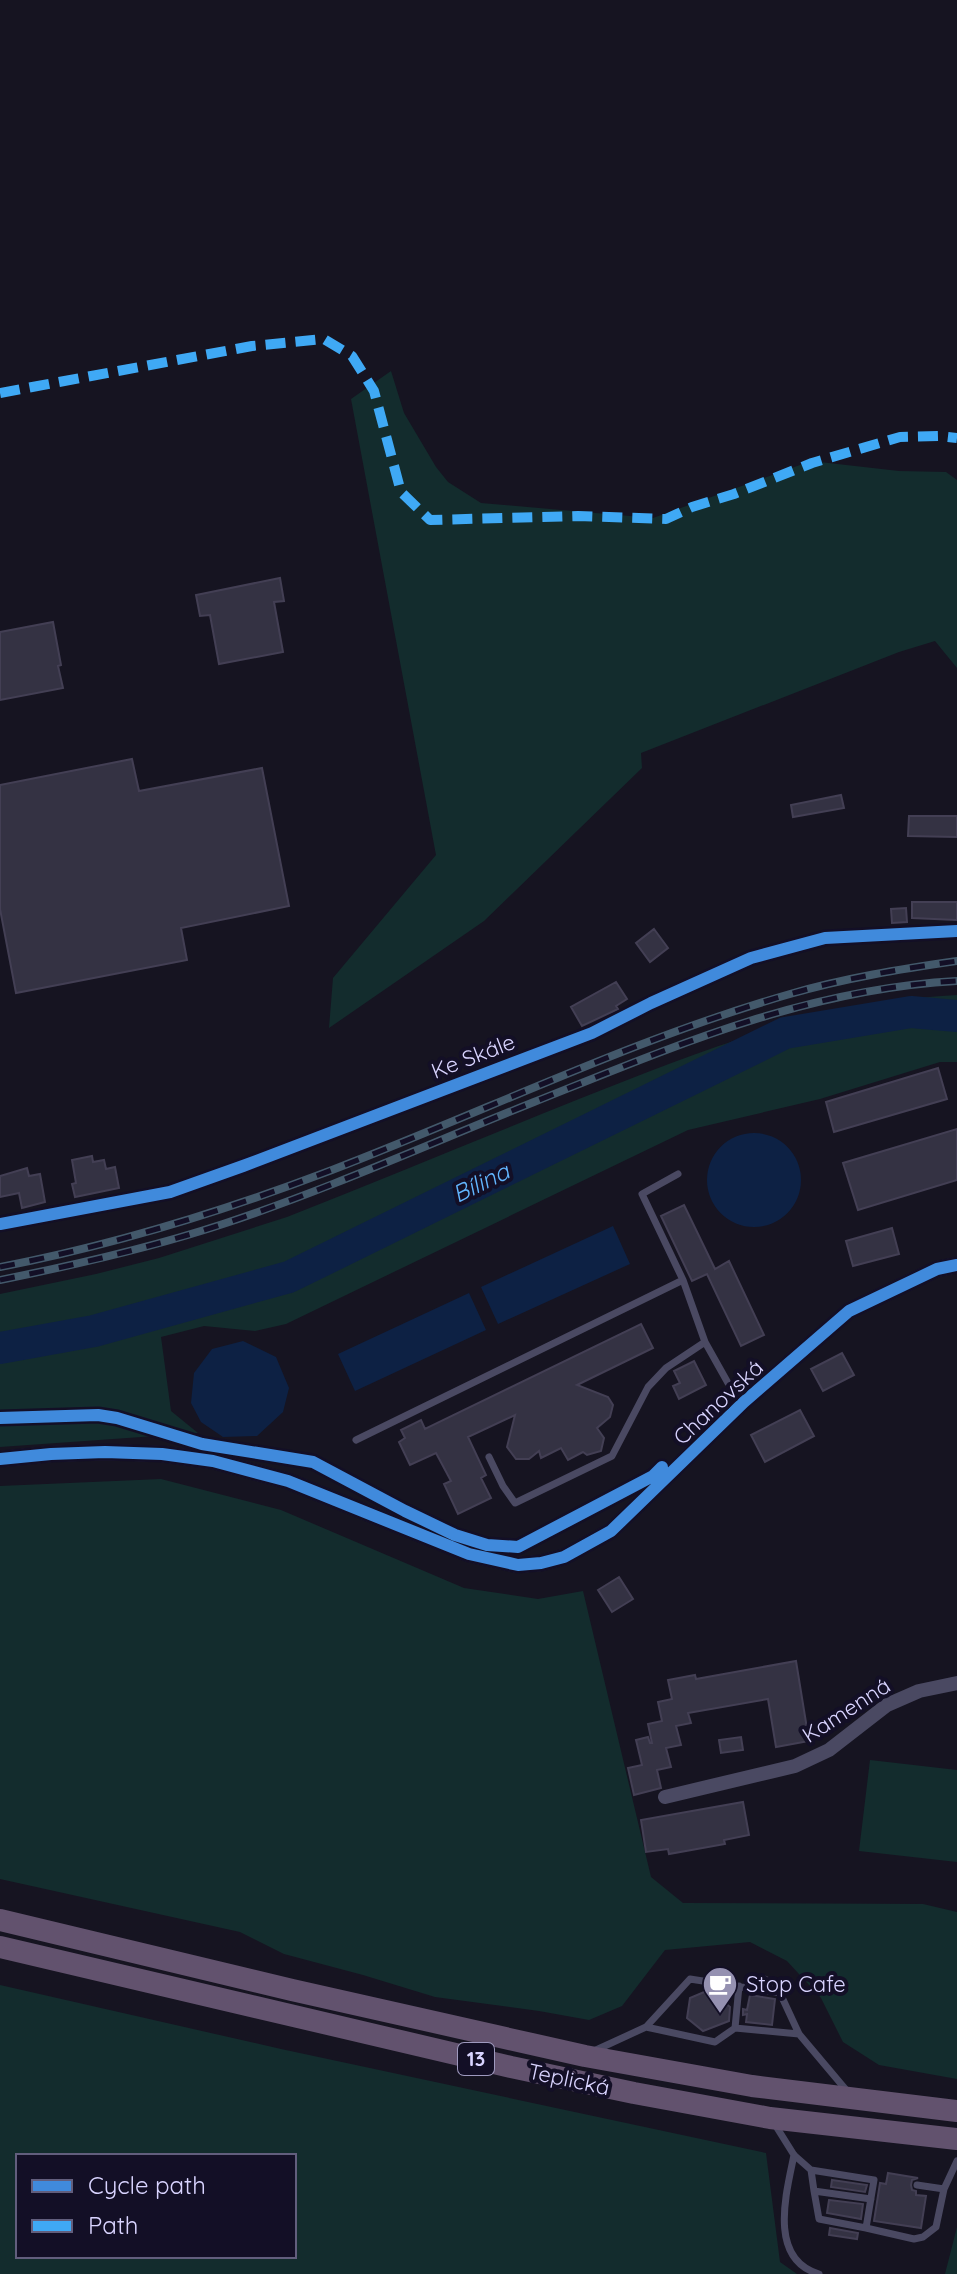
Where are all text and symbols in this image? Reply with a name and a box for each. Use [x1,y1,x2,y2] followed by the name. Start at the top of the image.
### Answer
[427,1027,519,1085] street label: Ke Skále
[447,1155,515,1209] water label: Bílina
[667,1353,769,1451] street label: Chanovská
[797,1671,895,1749] street label: Kamenná
[701,1965,739,2015] cafe icon: Stop Cafe
[746,1970,846,1998] place label: Stop Cafe
[458,2043,494,2075] road number: 13
[526,2057,612,2101] street label: Teplická
[16,2154,296,2258] legend
[88,2170,206,2200] text: Cycle path
[88,2210,139,2240] text: Path

